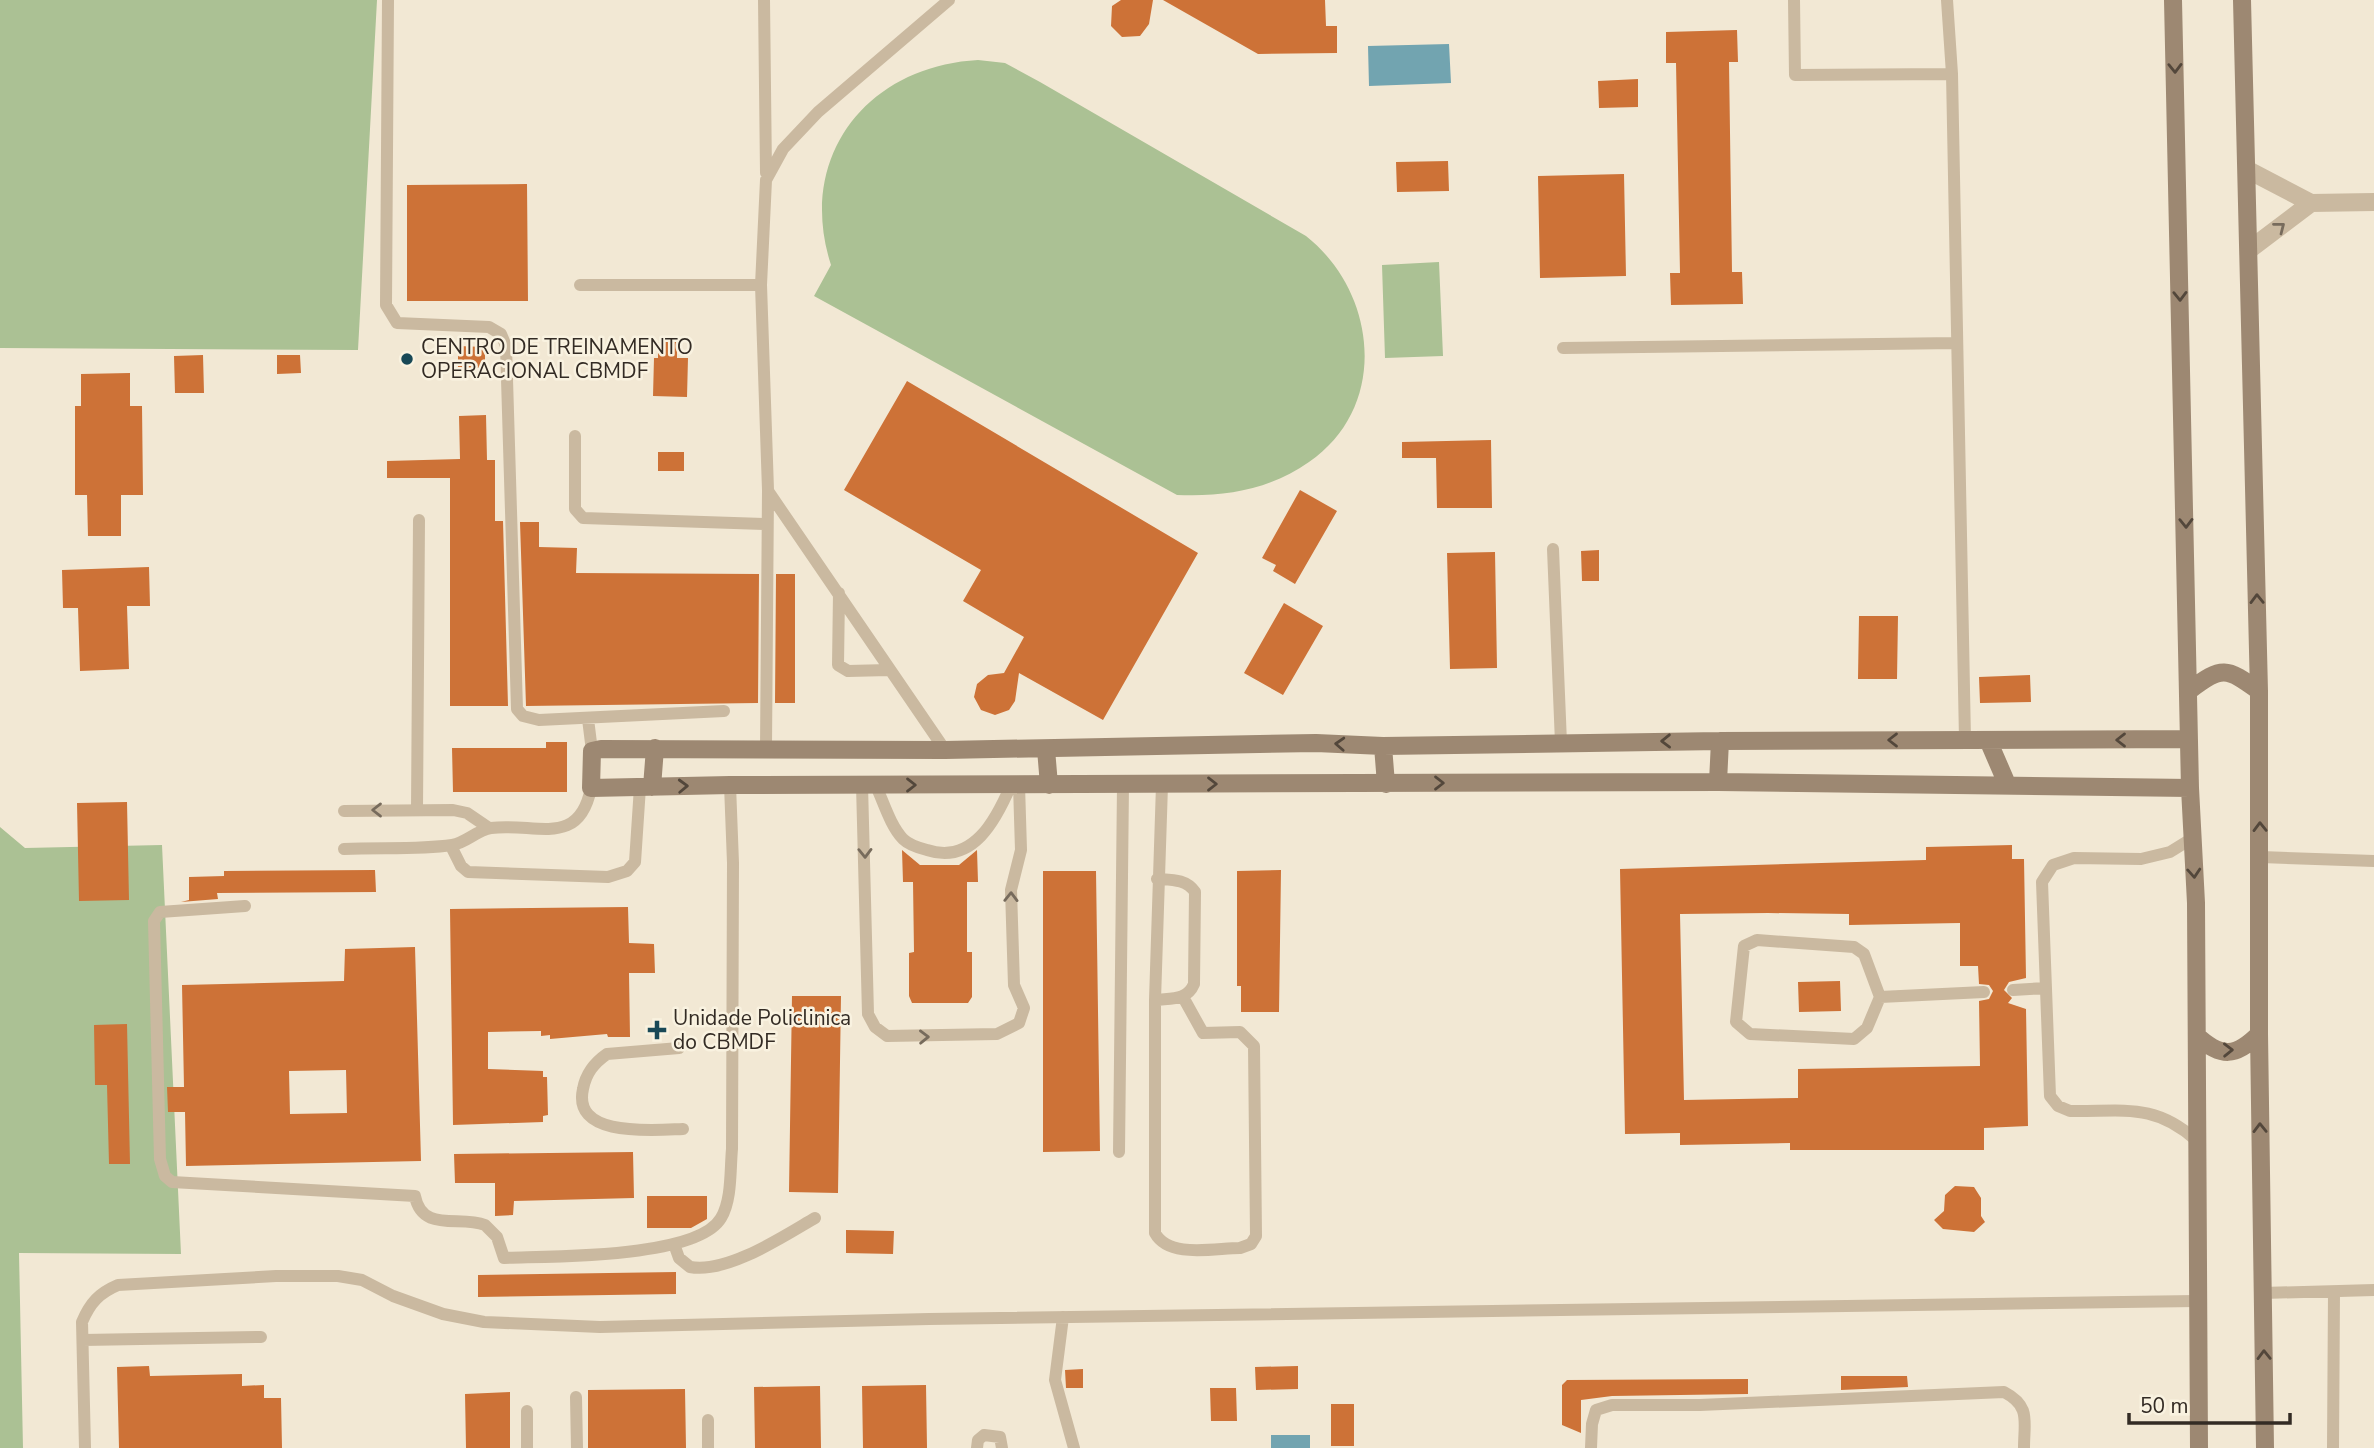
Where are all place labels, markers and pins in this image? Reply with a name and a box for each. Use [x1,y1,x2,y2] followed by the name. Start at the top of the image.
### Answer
[421,333,693,385] place label: CENTRO DE TREINAMENTO OPERACIONAL CBMDF
[399,351,415,367] marker: CENTRO DE TREINAMENTO OPERACIONAL CBMDF
[673,1004,851,1056] place label: Unidade Policlinica do CBMDF
[647,1020,667,1040] marker: Unidade Policlinica do CBMDF

